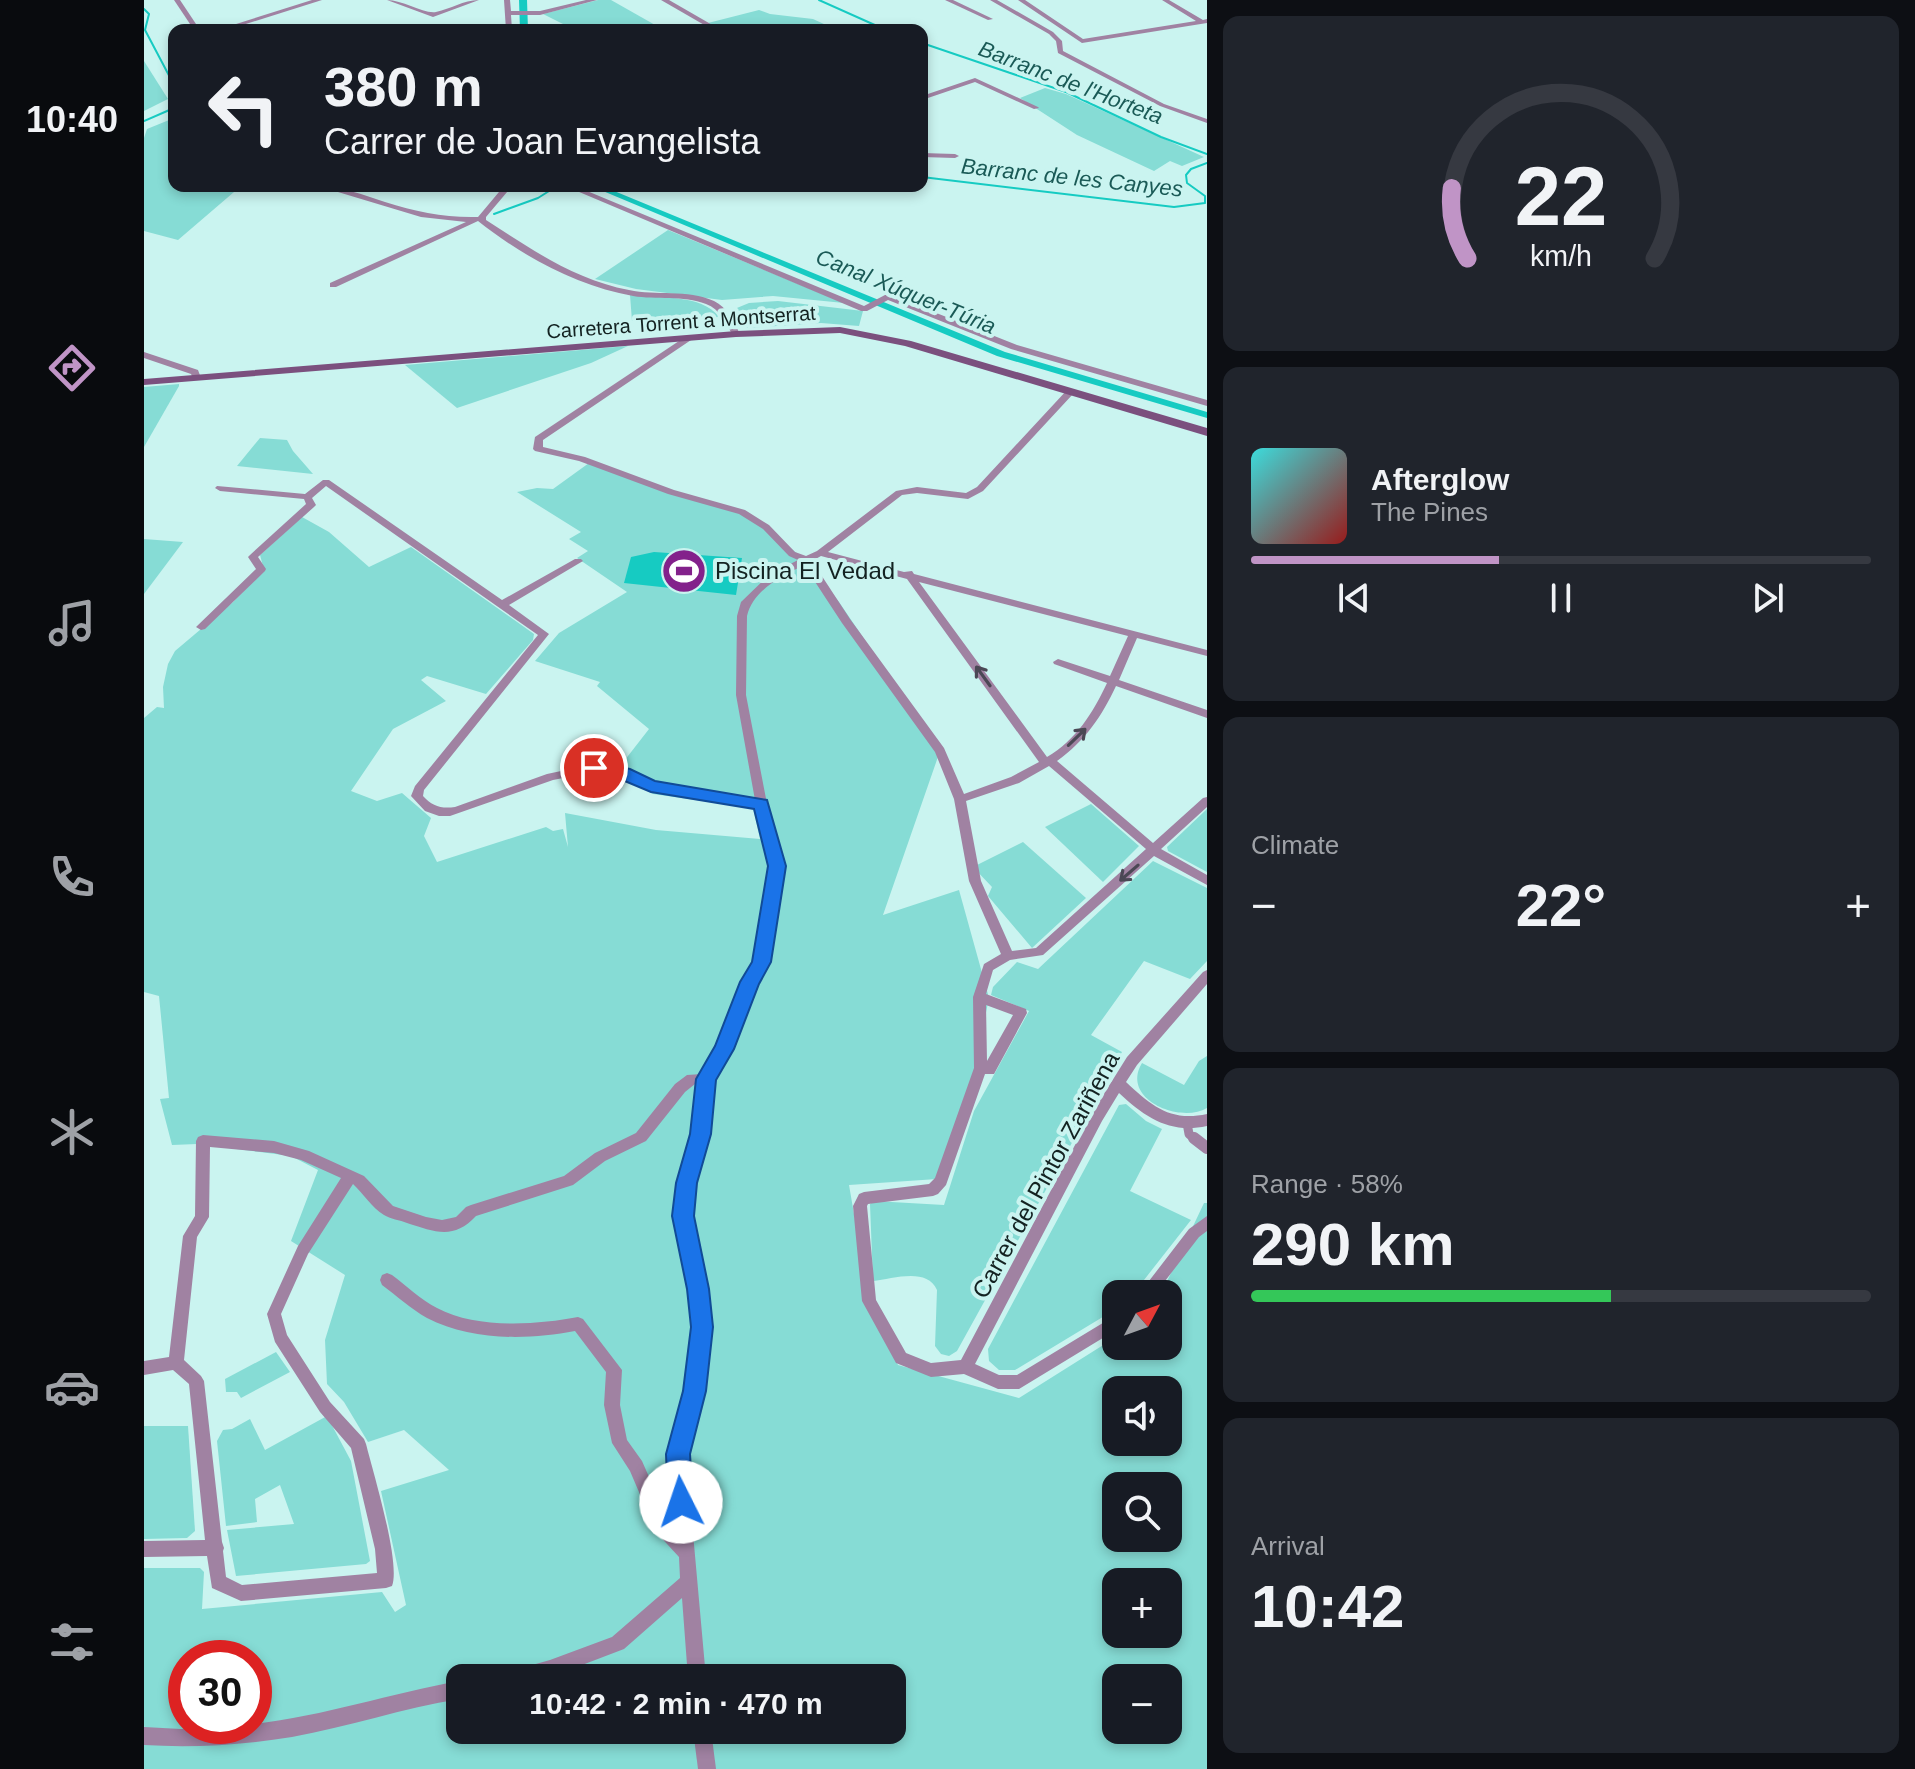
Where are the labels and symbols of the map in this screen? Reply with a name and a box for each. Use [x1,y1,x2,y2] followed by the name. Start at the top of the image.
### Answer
[975,36,1166,129] water label: Barranc de l'Horteta
[960,153,1184,202] water label: Barranc de les Canyes
[812,244,999,339] water label: Canal Xúquer-Túria
[546,302,817,342] street label: Carretera Torrent a Montserrat
[660,547,708,595] sports icon: Piscina El Vedad
[715,557,895,584] place label: Piscina El Vedad
[974,666,991,688] one-way arrow
[1067,728,1087,747] one-way arrow
[560,734,628,802] pin
[1120,864,1140,882] one-way arrow
[966,1046,1125,1303] street label: Carrer del Pintor Zariñena
[1102,1280,1182,1360] north arrow
[639,1460,723,1544] position arrow
[168,1640,272,1744] speed limit sign: 30

